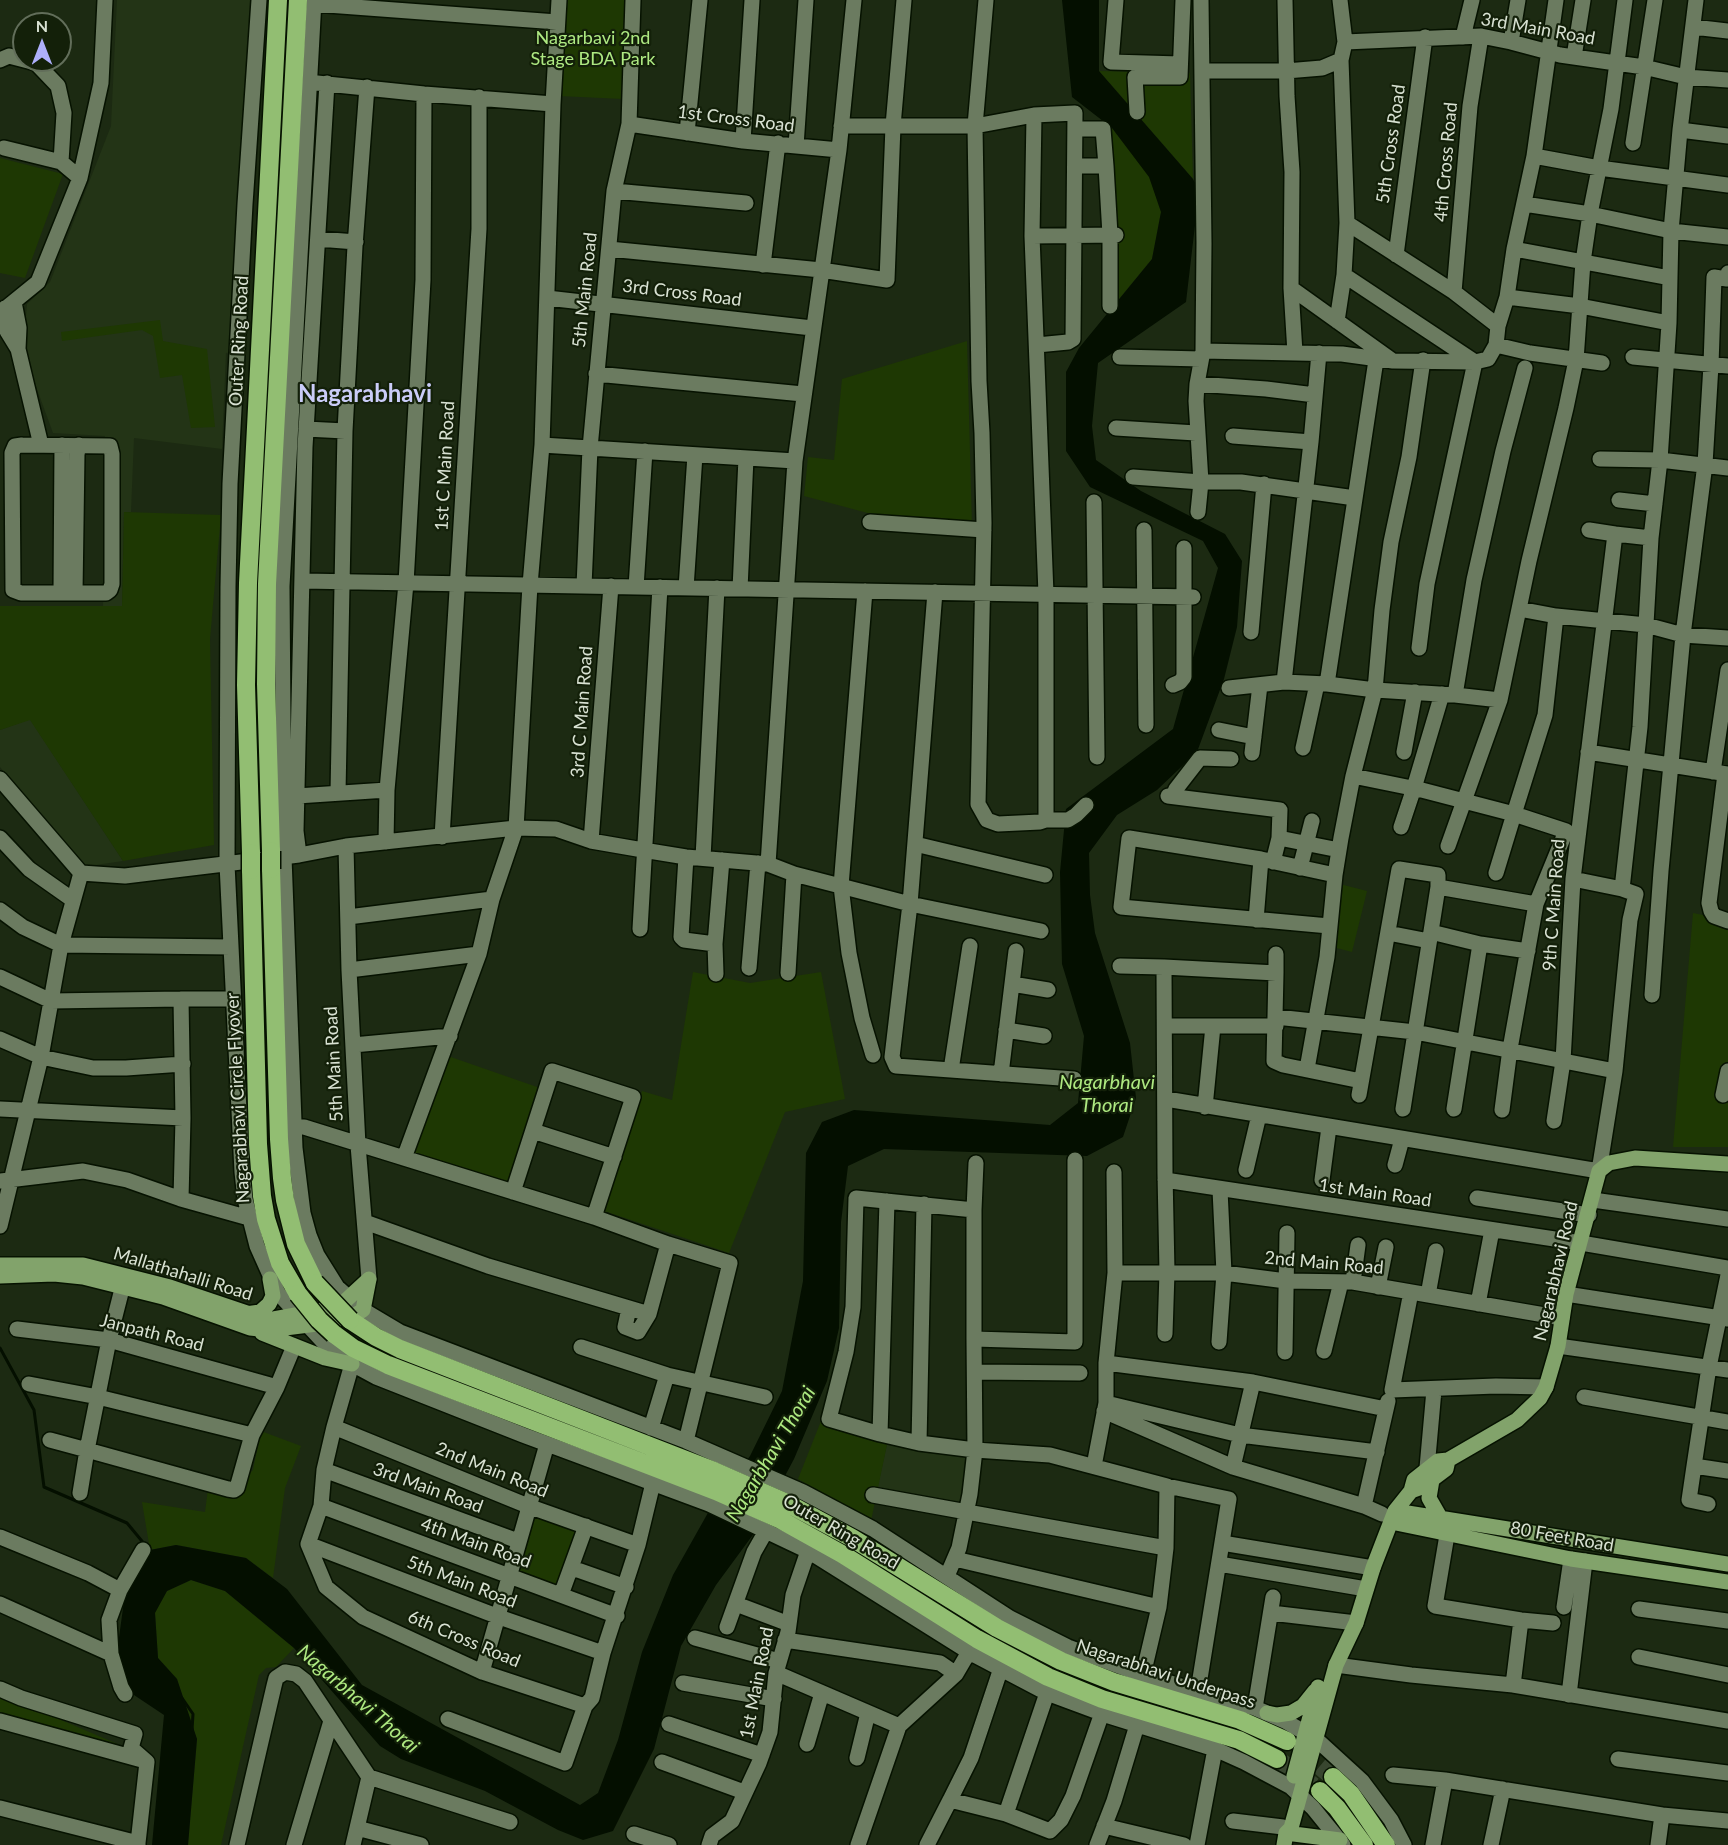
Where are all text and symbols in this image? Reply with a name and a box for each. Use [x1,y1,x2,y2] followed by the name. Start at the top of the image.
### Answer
[1479,8,1597,50] street label: 3rd Main Road
[12,12,72,72] north arrow
[36,16,48,35] text: N
[530,27,656,70] park label: Nagarbavi 2nd Stage BDA Park
[1372,83,1410,205] street label: 5th Cross Road
[676,101,796,137] street label: 1st Cross Road
[1430,101,1462,223] street label: 4th Cross Road
[568,231,602,349] street label: 5th Main Road
[225,275,253,407] street label: Outer Ring Road
[621,275,743,311] street label: 3rd Cross Road
[298,380,432,408] district label: Nagarabhavi
[431,400,459,532] street label: 1st C Main Road
[567,645,597,779] street label: 3rd C Main Road
[1539,838,1569,972] street label: 9th C Main Road
[222,992,254,1204] street label: Nagarabhavi Circle Flyover
[320,1006,348,1122] street label: 5th Main Road
[1059,1071,1155,1118] water label: Nagarbhavi Thorai
[1317,1174,1433,1212] street label: 1st Main Road
[1529,1199,1583,1343] street label: Nagarabhavi Road
[111,1243,255,1305] street label: Mallathahalli Road
[1264,1247,1384,1279] street label: 2nd Main Road
[98,1310,206,1356] street label: Janpath Road
[721,1382,821,1526] water label: Nagarbhavi Thorai
[433,1438,551,1502] street label: 2nd Main Road
[370,1458,486,1518] street label: 3rd Main Road
[779,1490,903,1574] street label: Outer Ring Road
[418,1513,534,1573] street label: 4th Main Road
[1509,1517,1615,1557] street label: 80 Feet Road
[404,1551,520,1613] street label: 5th Main Road
[405,1606,523,1672] street label: 6th Cross Road
[736,1625,778,1741] street label: 1st Main Road
[1074,1635,1258,1713] street label: Nagarabhavi Underpass
[292,1640,424,1758] water label: Nagarbhavi Thorai

